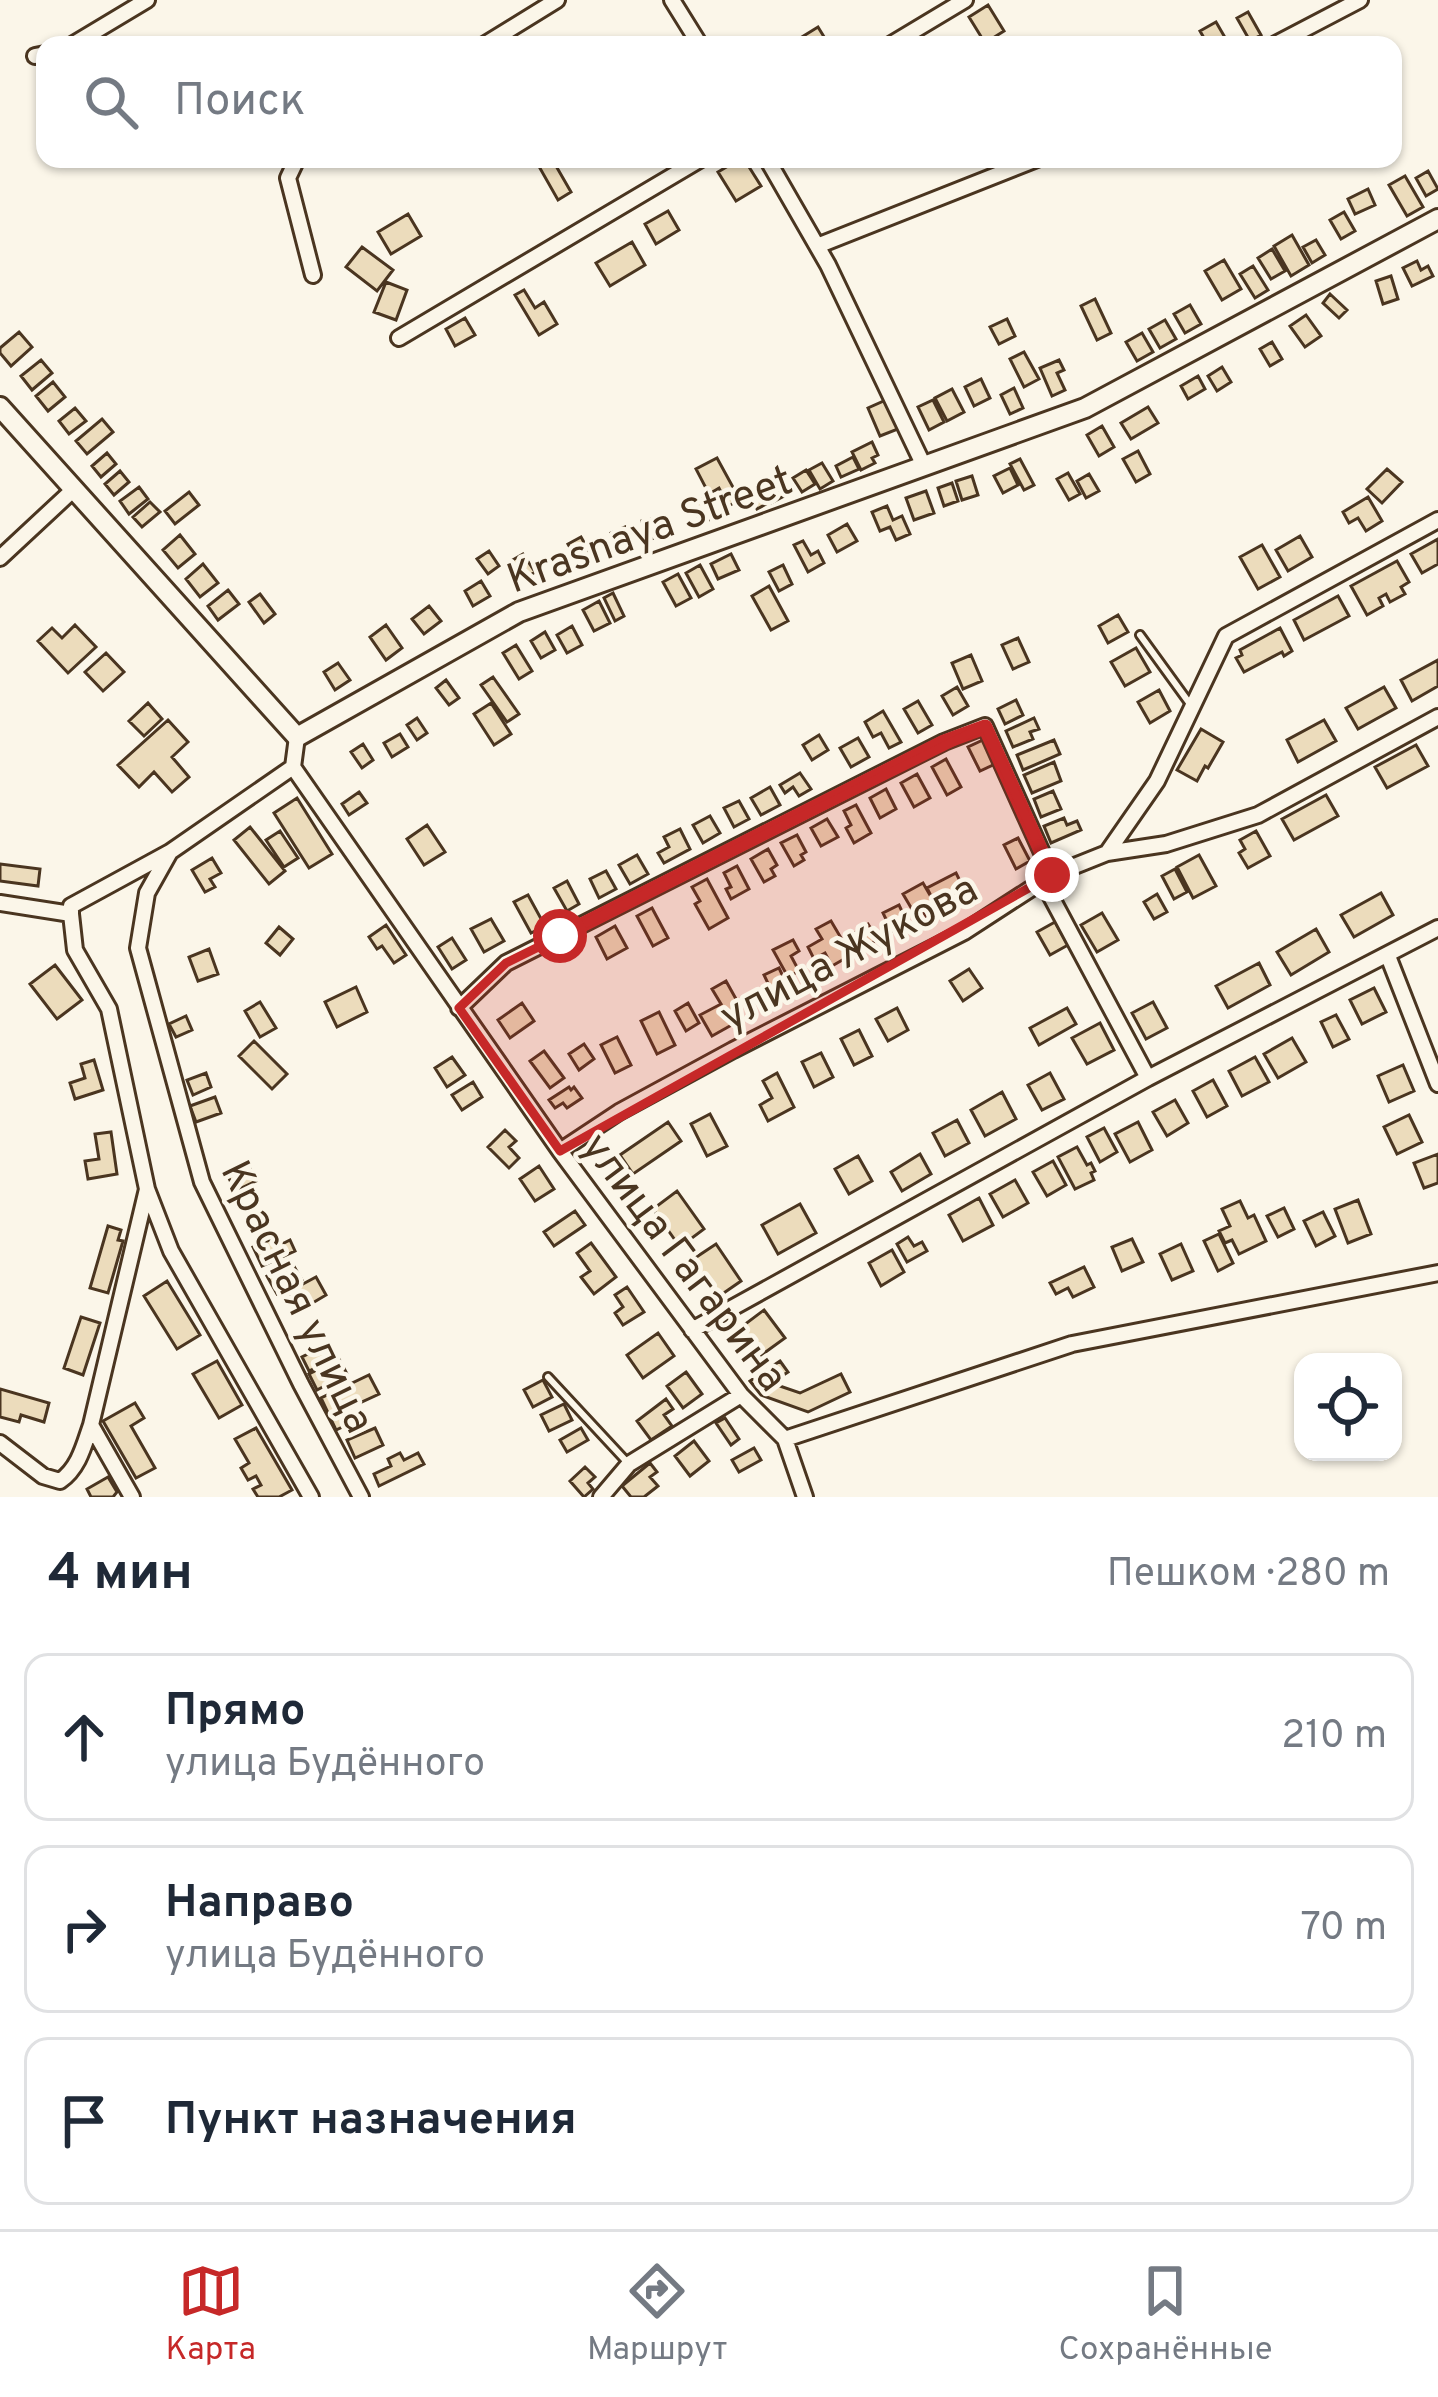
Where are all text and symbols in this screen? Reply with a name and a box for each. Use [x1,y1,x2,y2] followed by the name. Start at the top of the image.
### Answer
[36,36,1402,168] search box
[78,69,144,135] icon: search
[174,74,305,131] text: Поиск
[501,456,800,608] street label: Krasnaya Street
[1025,848,1079,902] route end
[712,865,988,1045] street label: улица Жукова
[533,909,587,963] route start
[568,1124,797,1404] street label: улица Гагарина
[206,1153,384,1443] street label: Красная улица
[1294,1353,1402,1461] map controls
[1294,1353,1402,1461] button: locate
[48,1543,193,1608] text: 4 мин
[1107,1551,1390,1600] text: Пешком · 280 m
[165,1684,306,1741] text: Прямо
[51,1704,117,1770] icon: ahead
[1281,1713,1387,1762] text: 210 m
[165,1741,485,1790] text: улица Будённого
[165,1876,354,1933] text: Направо
[51,1896,117,1962] icon: right
[1301,1905,1387,1954] text: 70 m
[165,1933,485,1982] text: улица Будённого
[51,2088,117,2154] icon: arrive
[165,2093,577,2150] text: Пункт назначения
[166,2258,256,2372] tab: Карта
[587,2258,727,2372] tab: Маршрут
[1058,2258,1272,2372] tab: Сохранённые

